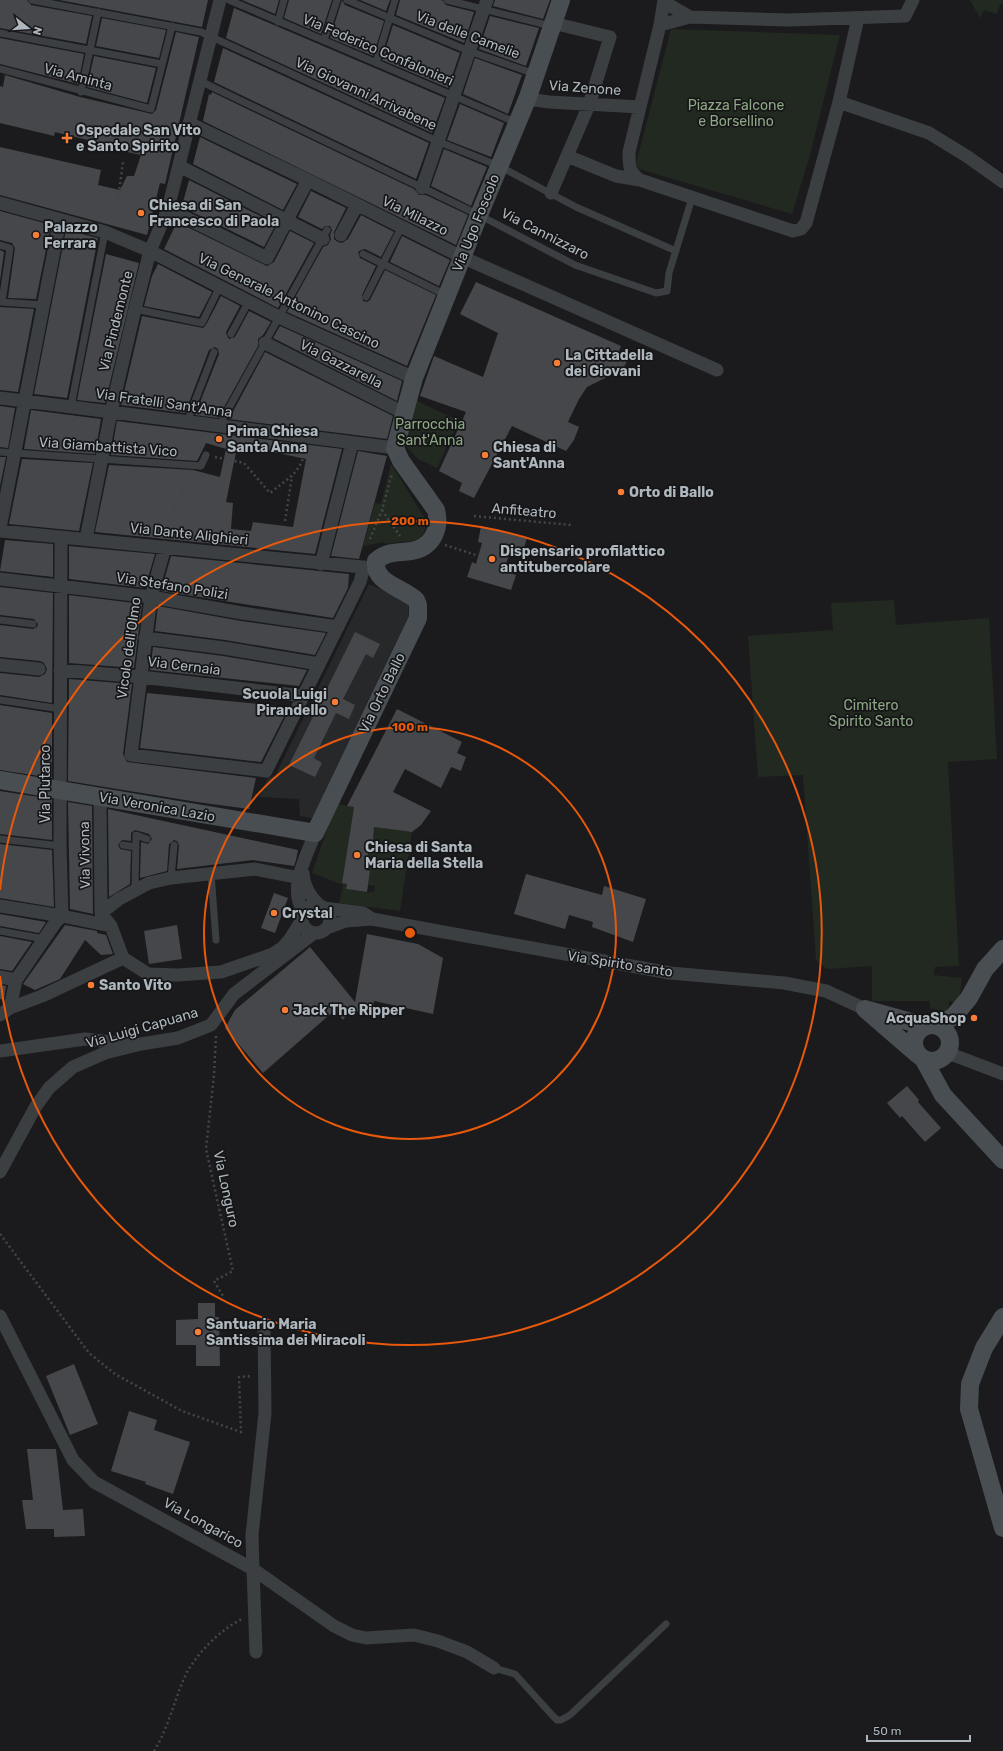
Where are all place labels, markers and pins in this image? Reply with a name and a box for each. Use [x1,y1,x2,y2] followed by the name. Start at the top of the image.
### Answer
[76,122,201,155] place label: Ospedale San Vito e Santo Spirito
[61,132,73,144] marker: Ospedale San Vito e Santo Spirito
[149,197,279,230] place label: Chiesa di San Francesco di Paola
[136,208,146,218] marker: Chiesa di San Francesco di Paola
[44,219,98,252] place label: Palazzo Ferrara
[31,230,41,240] marker: Palazzo Ferrara
[565,347,653,380] place label: La Cittadella dei Giovani
[552,358,562,368] marker: La Cittadella dei Giovani
[227,423,318,456] place label: Prima Chiesa Santa Anna
[214,434,224,444] marker: Prima Chiesa Santa Anna
[493,439,565,472] place label: Chiesa di Sant'Anna
[480,450,490,460] marker: Chiesa di Sant'Anna
[629,484,714,501] place label: Orto di Ballo
[616,487,626,497] marker: Orto di Ballo
[500,543,665,576] place label: Dispensario profilattico antitubercolare
[487,554,497,564] marker: Dispensario profilattico antitubercolare
[243,686,327,719] place label: Scuola Luigi Pirandello
[330,697,340,707] marker: Scuola Luigi Pirandello
[365,839,483,872] place label: Chiesa di Santa Maria della Stella
[352,850,362,860] marker: Chiesa di Santa Maria della Stella
[282,905,333,922] place label: Crystal
[269,908,279,918] marker: Crystal
[403,926,417,940] centre of rings
[99,977,172,994] place label: Santo Vito
[86,980,96,990] marker: Santo Vito
[293,1002,405,1019] place label: Jack The Ripper
[280,1005,290,1015] marker: Jack The Ripper
[886,1010,966,1027] place label: AcquaShop
[969,1013,979,1023] marker: AcquaShop
[206,1316,366,1349] place label: Santuario Maria Santissima dei Miracoli
[193,1327,203,1337] marker: Santuario Maria Santissima dei Miracoli

